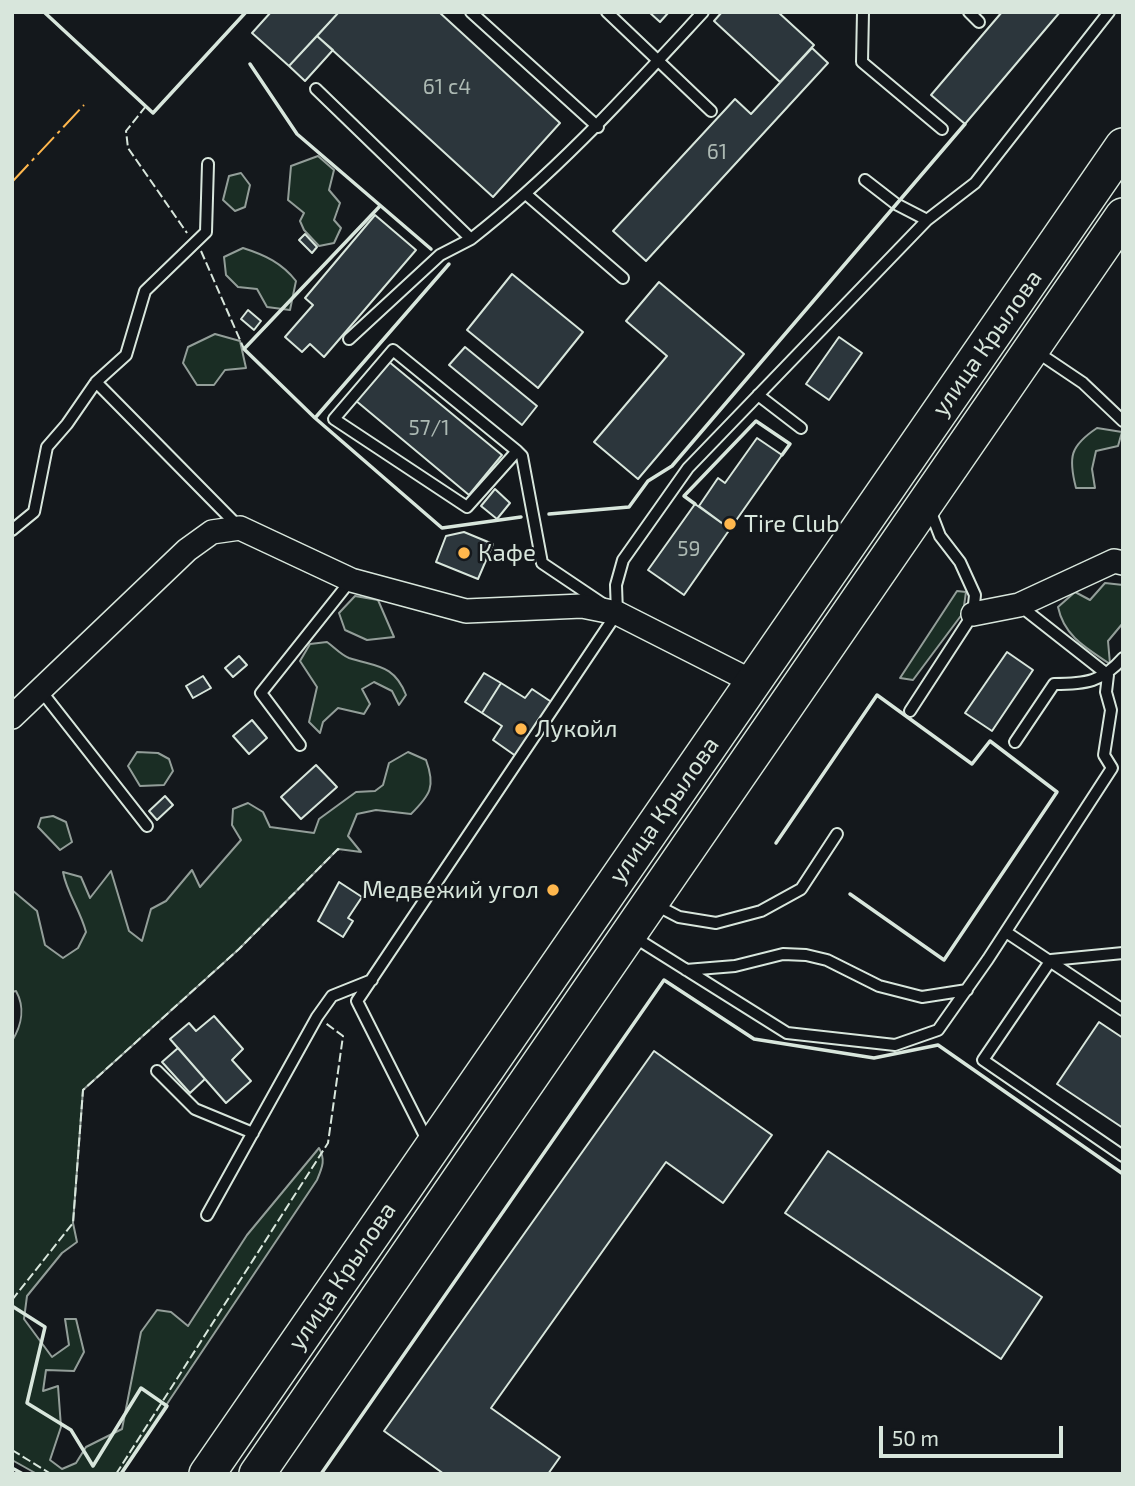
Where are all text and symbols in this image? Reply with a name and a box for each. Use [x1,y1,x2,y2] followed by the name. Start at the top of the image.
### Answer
[423,74,471,100] house number: 61 с4
[707,139,727,165] house number: 61
[926,264,1048,422] street label: улица Крылова
[408,415,450,441] house number: 57/1
[744,510,840,538] place label: Tire Club
[722,516,738,532] marker: Tire Club
[677,536,701,562] house number: 59
[478,539,536,567] place label: Кафе
[456,545,472,561] marker: Кафе
[535,715,617,743] place label: Лукойл
[513,721,529,737] marker: Лукойл
[603,731,725,889] street label: улица Крылова
[362,876,539,904] place label: Медвежий угол
[545,882,561,898] marker: Медвежий угол
[282,1197,402,1355] street label: улица Крылова
[883,1412,1067,1456] scale bar
[892,1425,939,1450] text: 50 m

